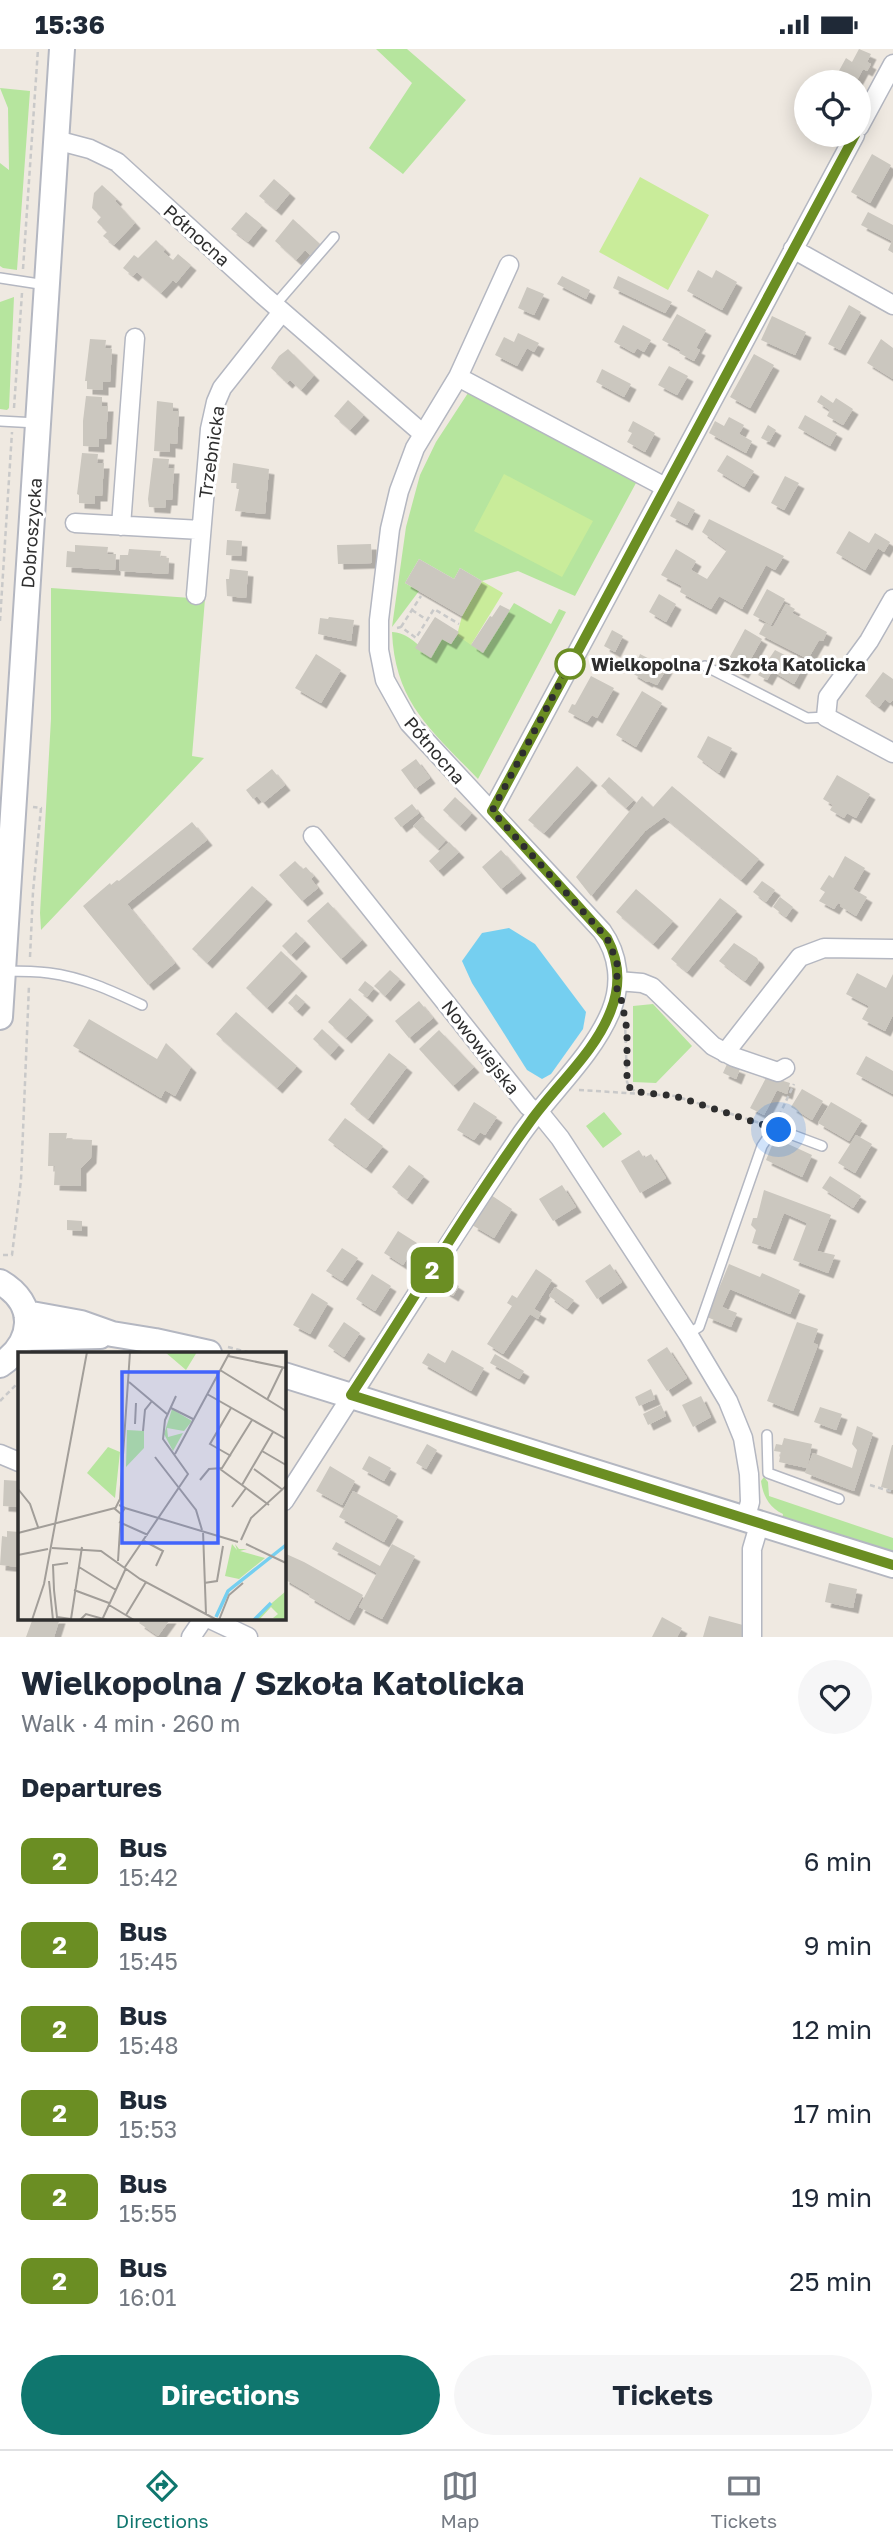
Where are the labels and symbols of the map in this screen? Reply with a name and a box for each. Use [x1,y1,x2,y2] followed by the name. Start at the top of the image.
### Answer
[159,200,235,270] street label: Północna
[194,404,228,500] street label: Trzebnicka
[16,477,46,589] street label: Dobroszycka
[555,649,585,679] marker: Wielkopolna / Szkoła Katolicka
[591,653,866,675] place label: Wielkopolna / Szkoła Katolicka
[400,712,470,788] street label: Północna
[437,995,525,1099] street label: Nowowiejska
[761,1112,796,1147] your location
[409,1247,455,1293] line badge: 2
[18,1352,285,1619] inset map

